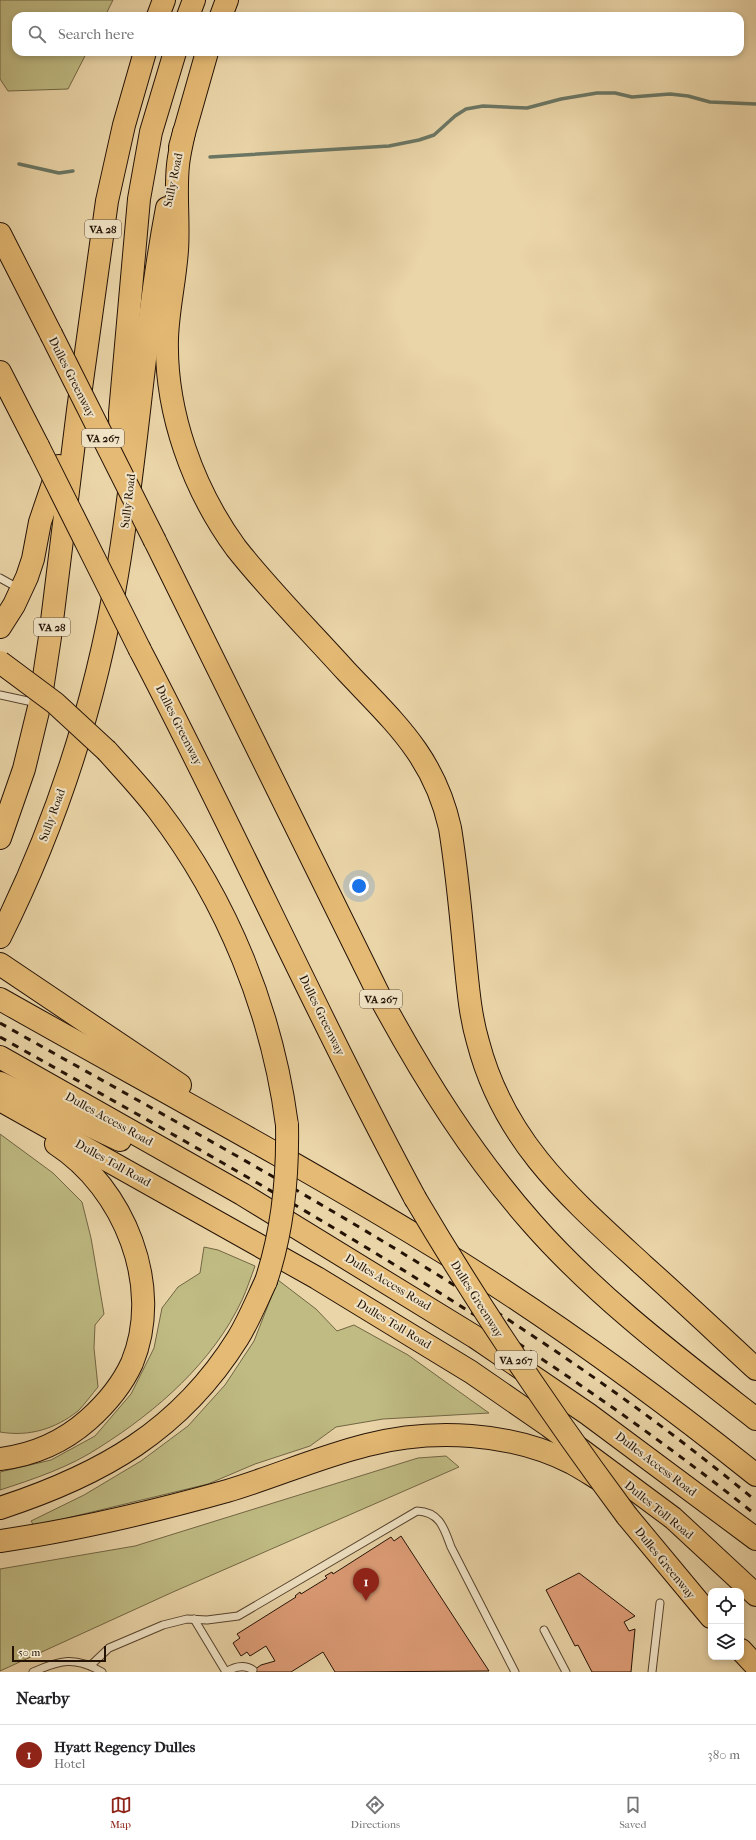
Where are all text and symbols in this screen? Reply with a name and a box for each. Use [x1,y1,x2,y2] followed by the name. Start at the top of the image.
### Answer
[12,12,744,56] search box
[26,23,48,45] icon: search
[58,25,134,43] text: Search here
[160,151,186,208] street label: Sully Road
[85,220,121,238] road number: VA 28
[46,335,99,420] street label: Dulles Greenway
[82,429,124,447] road number: VA 267
[118,472,138,529] street label: Sully Road
[34,618,70,636] road number: VA 28
[153,683,206,768] street label: Dulles Greenway
[36,786,68,843] street label: Sully Road
[349,876,369,896] your location
[296,972,348,1058] street label: Dulles Greenway
[360,990,402,1008] road number: VA 267
[63,1089,156,1149] street label: Dulles Access Road
[73,1136,154,1190] street label: Dulles Toll Road
[342,1251,434,1313] street label: Dulles Access Road
[448,1258,507,1341] street label: Dulles Greenway
[354,1296,434,1352] street label: Dulles Toll Road
[495,1351,537,1369] road number: VA 267
[613,1429,700,1499] street label: Dulles Access Road
[622,1478,697,1542] street label: Dulles Toll Road
[632,1524,699,1602] street label: Dulles Greenway
[353,1568,379,1601] pin: 1
[708,1588,744,1660] map controls
[708,1588,744,1624] button: locate
[708,1624,744,1660] button: layers
[12,1644,106,1663] scale bar
[18,1646,40,1659] text: 50 m
[16,1688,70,1708] text: Nearby
[54,1738,195,1756] text: Hyatt Regency Dulles
[27,1747,31,1762] text: 1
[707,1747,740,1762] text: 380 m
[54,1756,85,1771] text: Hotel
[110,1794,132,1831] tab: Map
[351,1794,400,1831] tab: Directions
[619,1794,646,1831] tab: Saved

